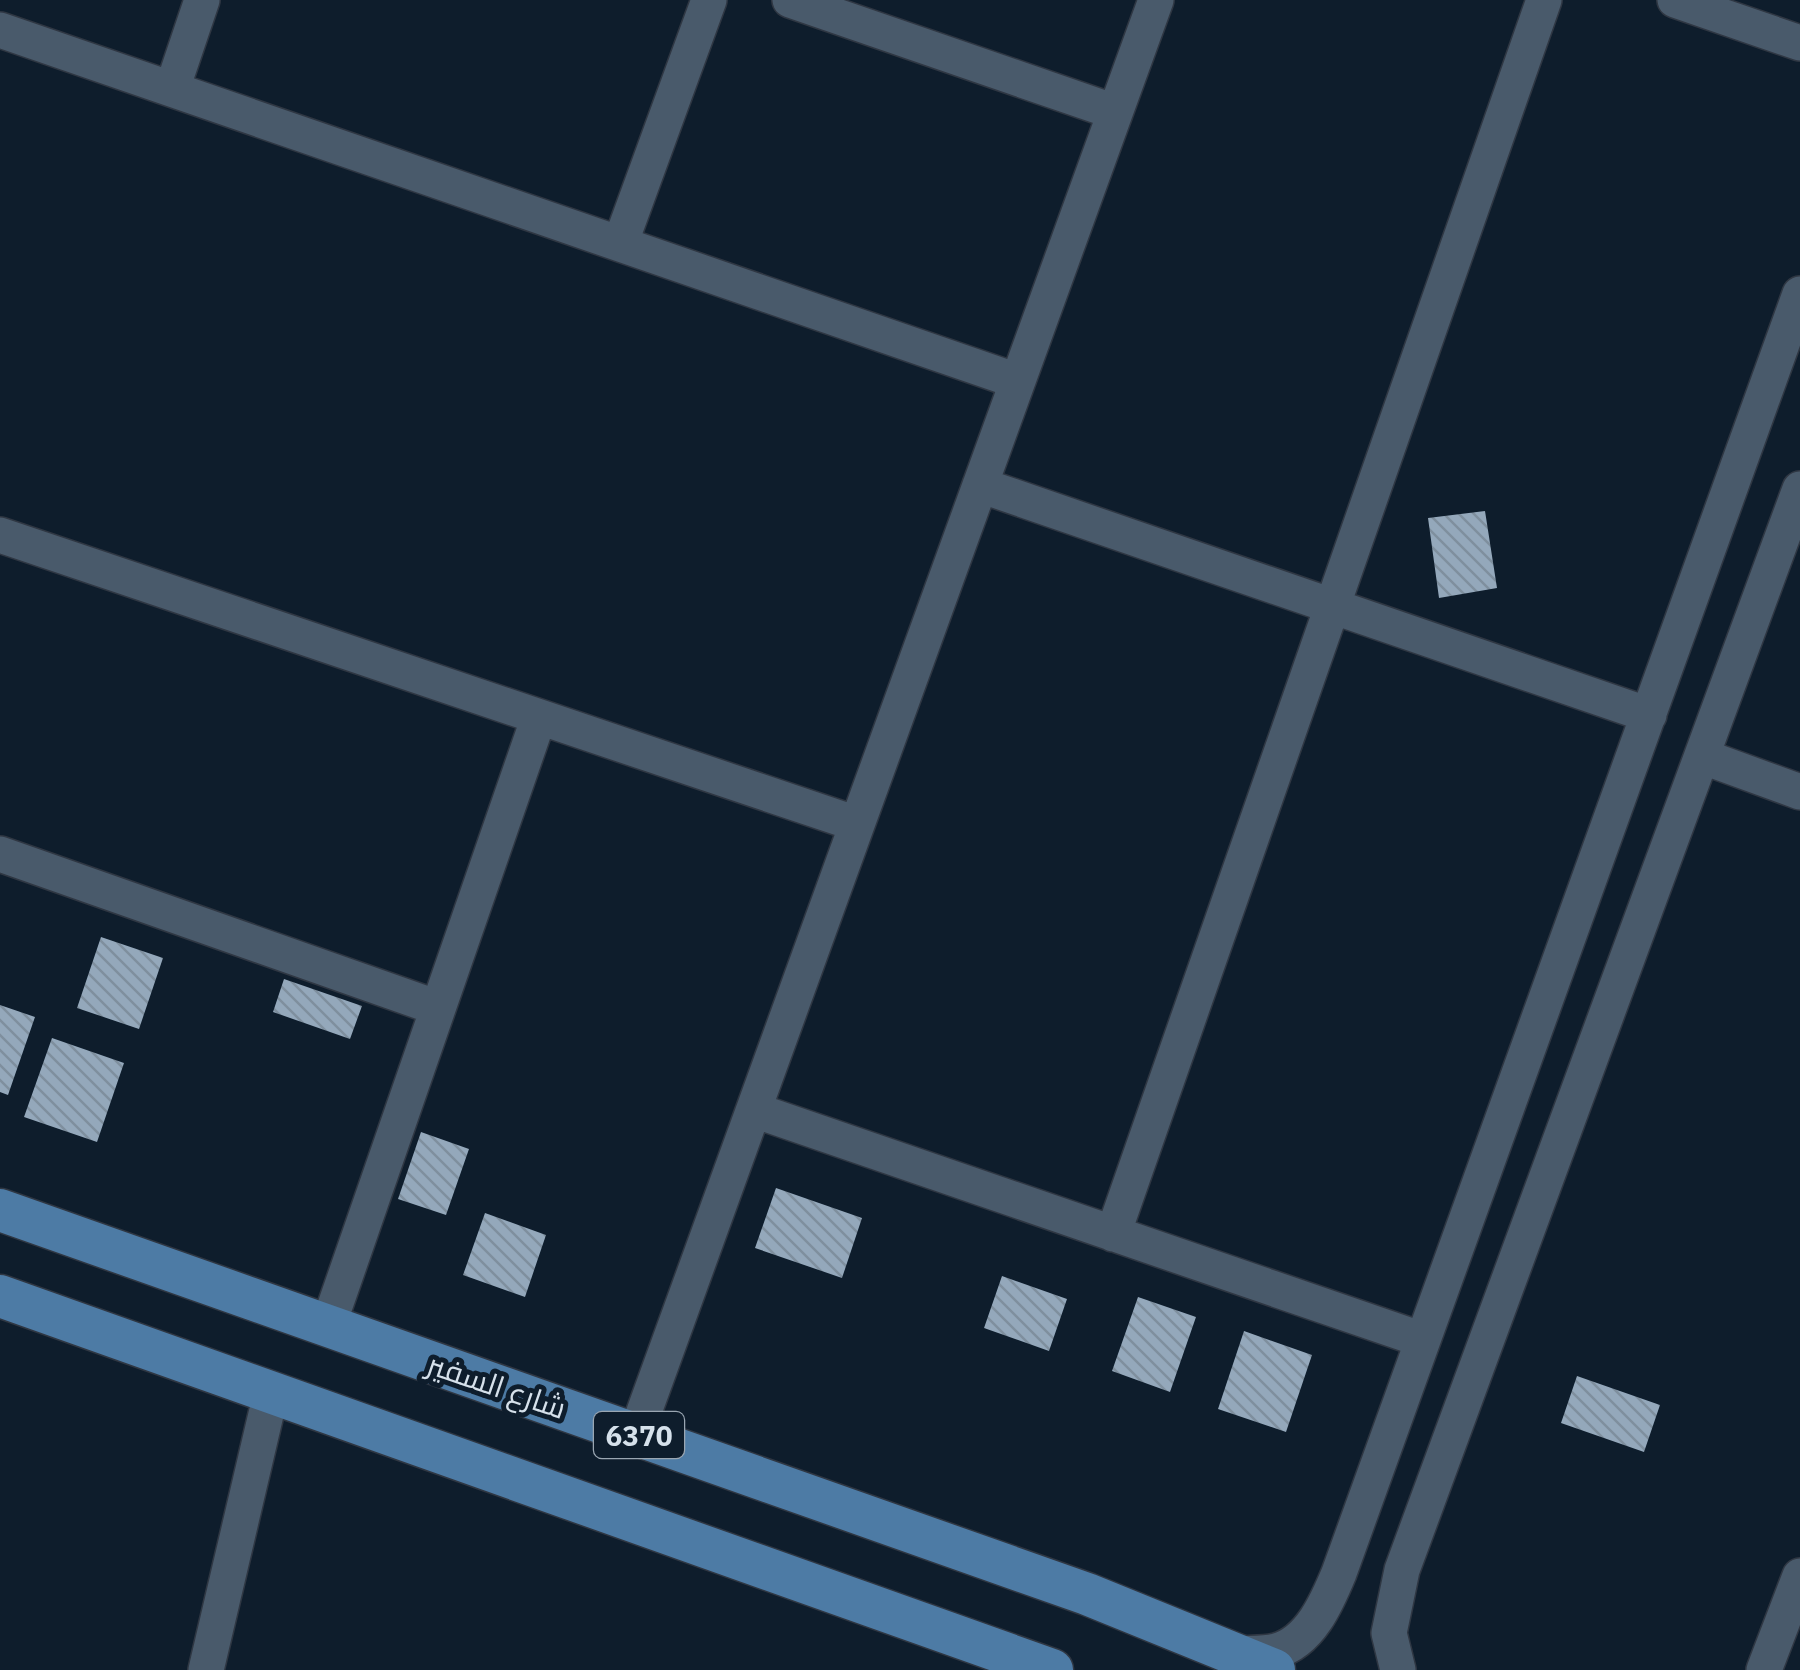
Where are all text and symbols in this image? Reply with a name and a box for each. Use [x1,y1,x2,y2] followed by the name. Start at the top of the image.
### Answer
[420,1342,572,1429] street label: شارع السفير
[594,1412,684,1458] road number: 6370

